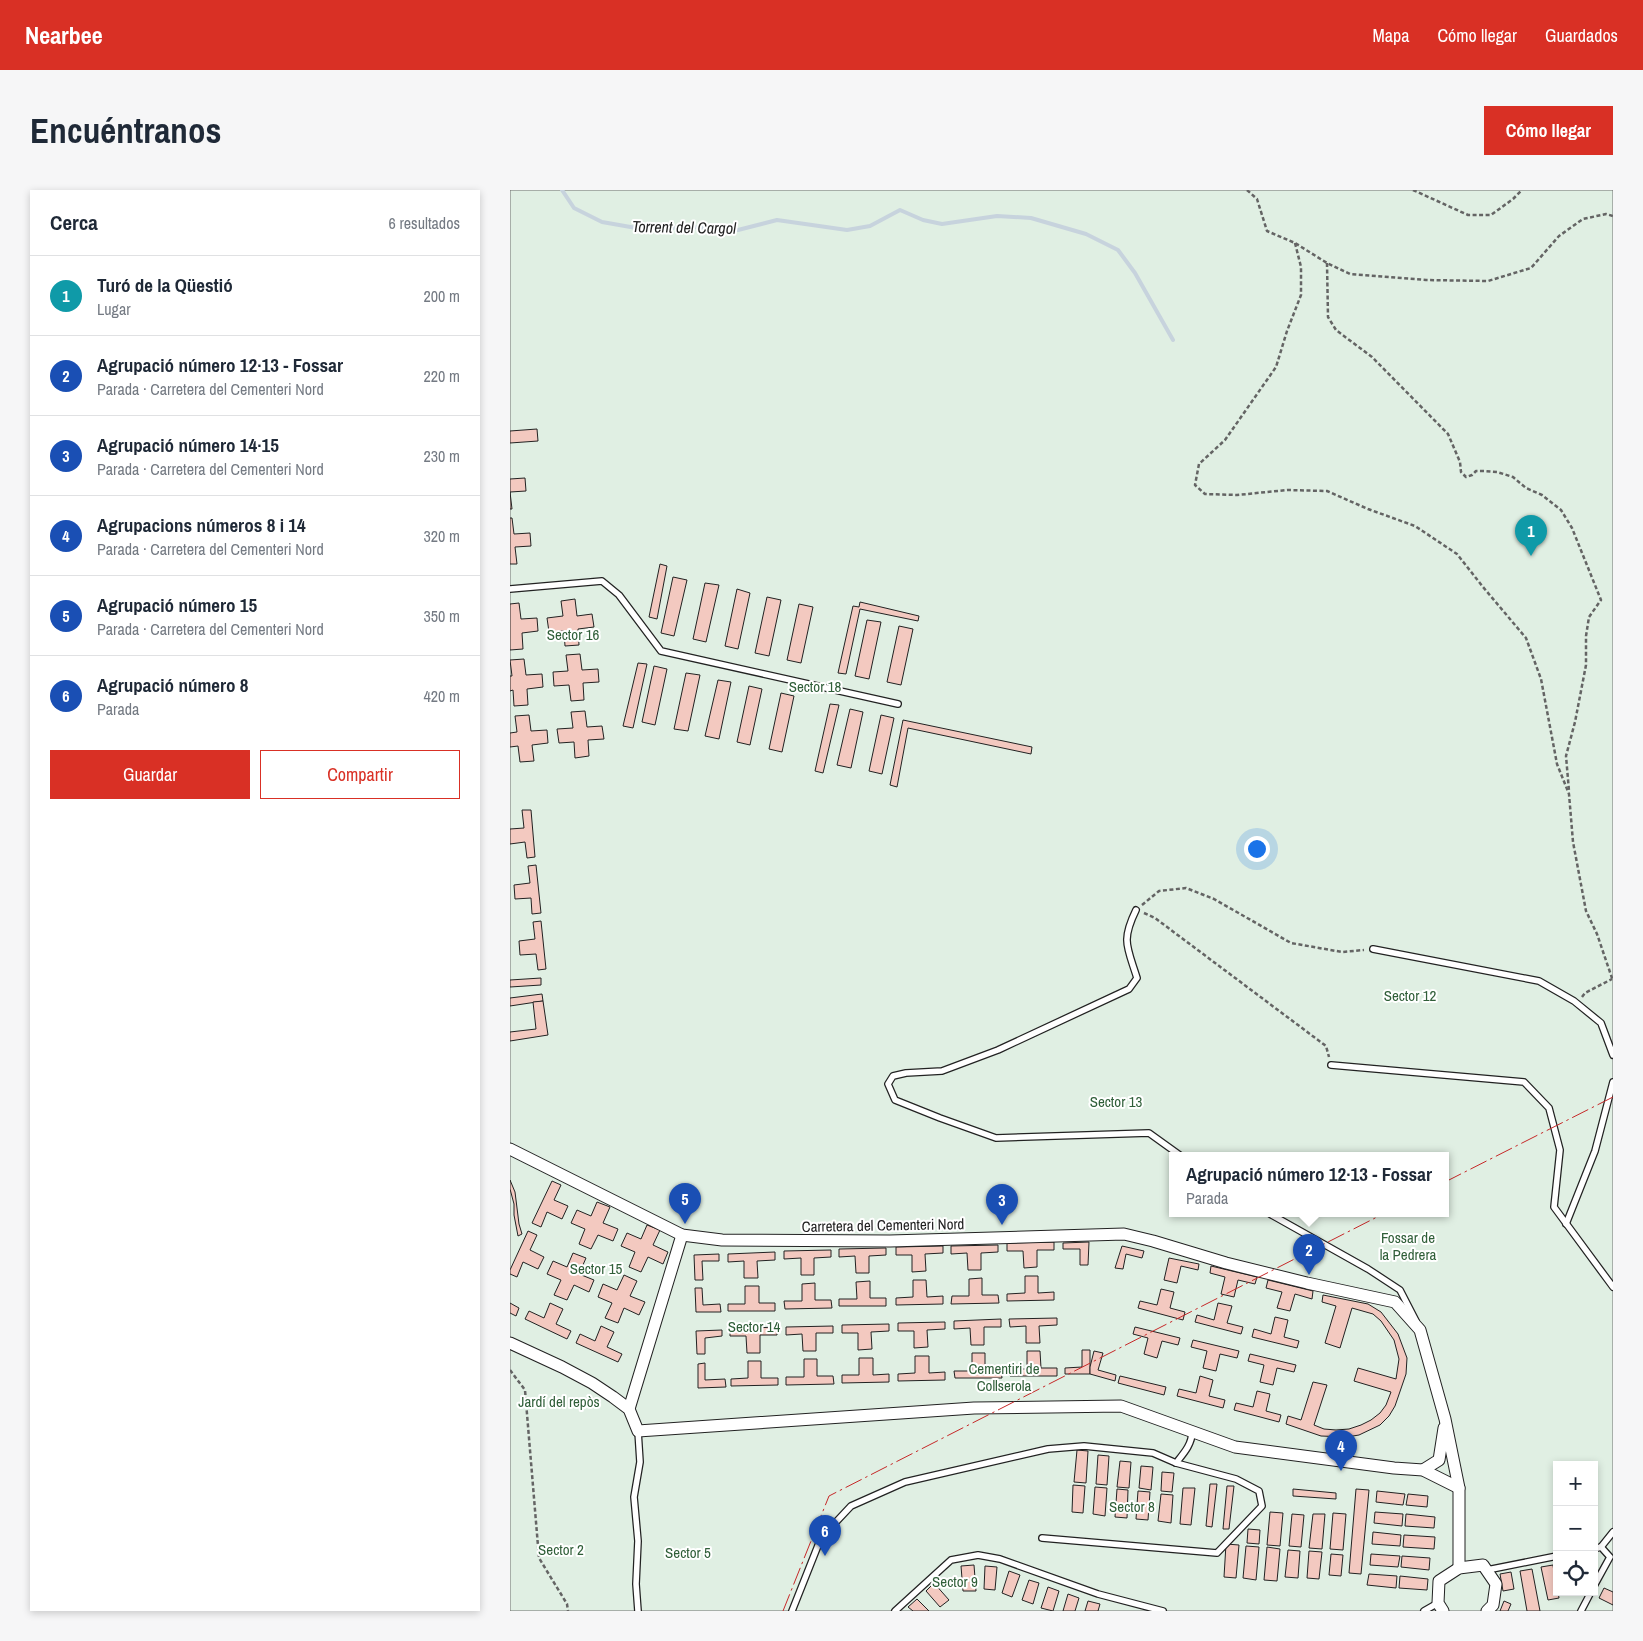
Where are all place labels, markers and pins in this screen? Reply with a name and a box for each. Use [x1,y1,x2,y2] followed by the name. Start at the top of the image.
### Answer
[1515,515,1547,556] pin: 1
[669,1183,701,1224] pin: 5
[986,1184,1018,1225] pin: 3
[1293,1234,1325,1275] pin: 2
[1325,1430,1357,1471] pin: 4
[809,1515,841,1556] pin: 6

